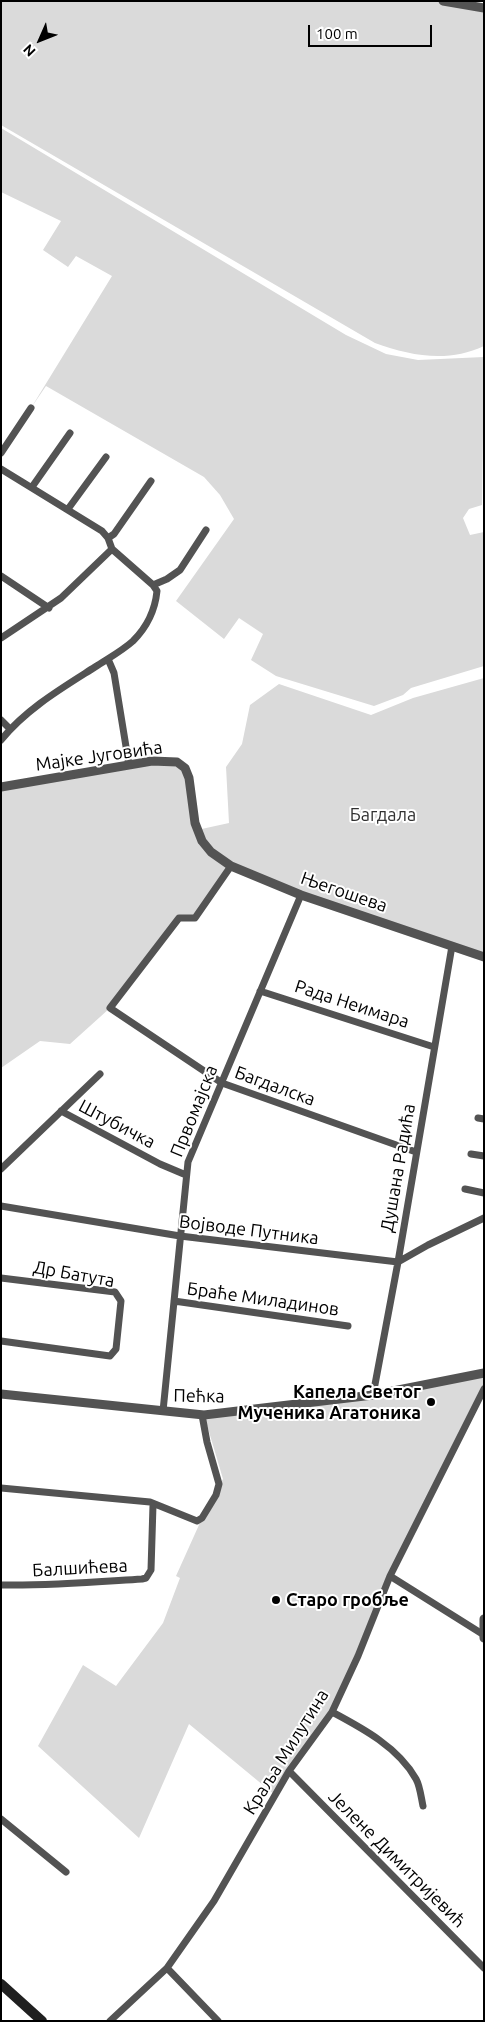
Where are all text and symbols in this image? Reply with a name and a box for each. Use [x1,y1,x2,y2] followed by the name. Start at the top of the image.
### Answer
[15,15,65,65] north arrow
[310,15,434,47] scale bar
[316,25,358,42] text: 100 m
[20,41,39,60] text: N
[34,736,164,776] street label: Мајке Југовића
[350,804,416,826] park label: Багдала
[298,867,390,917] street label: Његошева
[292,975,412,1033] street label: Рада Неимара
[232,1061,318,1111] street label: Багдалска
[166,1062,222,1160] street label: Првомајска
[75,1095,159,1153] street label: Штубичка
[376,1102,420,1234] street label: Душана Радића
[178,1211,320,1249] street label: Војводе Путника
[32,1256,116,1292] street label: Др Батута
[186,1278,340,1320] street label: Браће Миладинов
[237,1381,421,1424] place label: Капела Светог Мученика Агатоника
[173,1385,225,1407] street label: Пећка
[425,1396,437,1408] marker: Капела Светог Мученика Агатоника
[32,1555,128,1581] street label: Балшићева
[286,1589,409,1611] place label: Старо гробље
[270,1594,282,1606] marker: Старо гробље
[239,1685,333,1819] street label: Краља Милутина
[324,1786,470,1932] street label: Јелене Димитријевић

